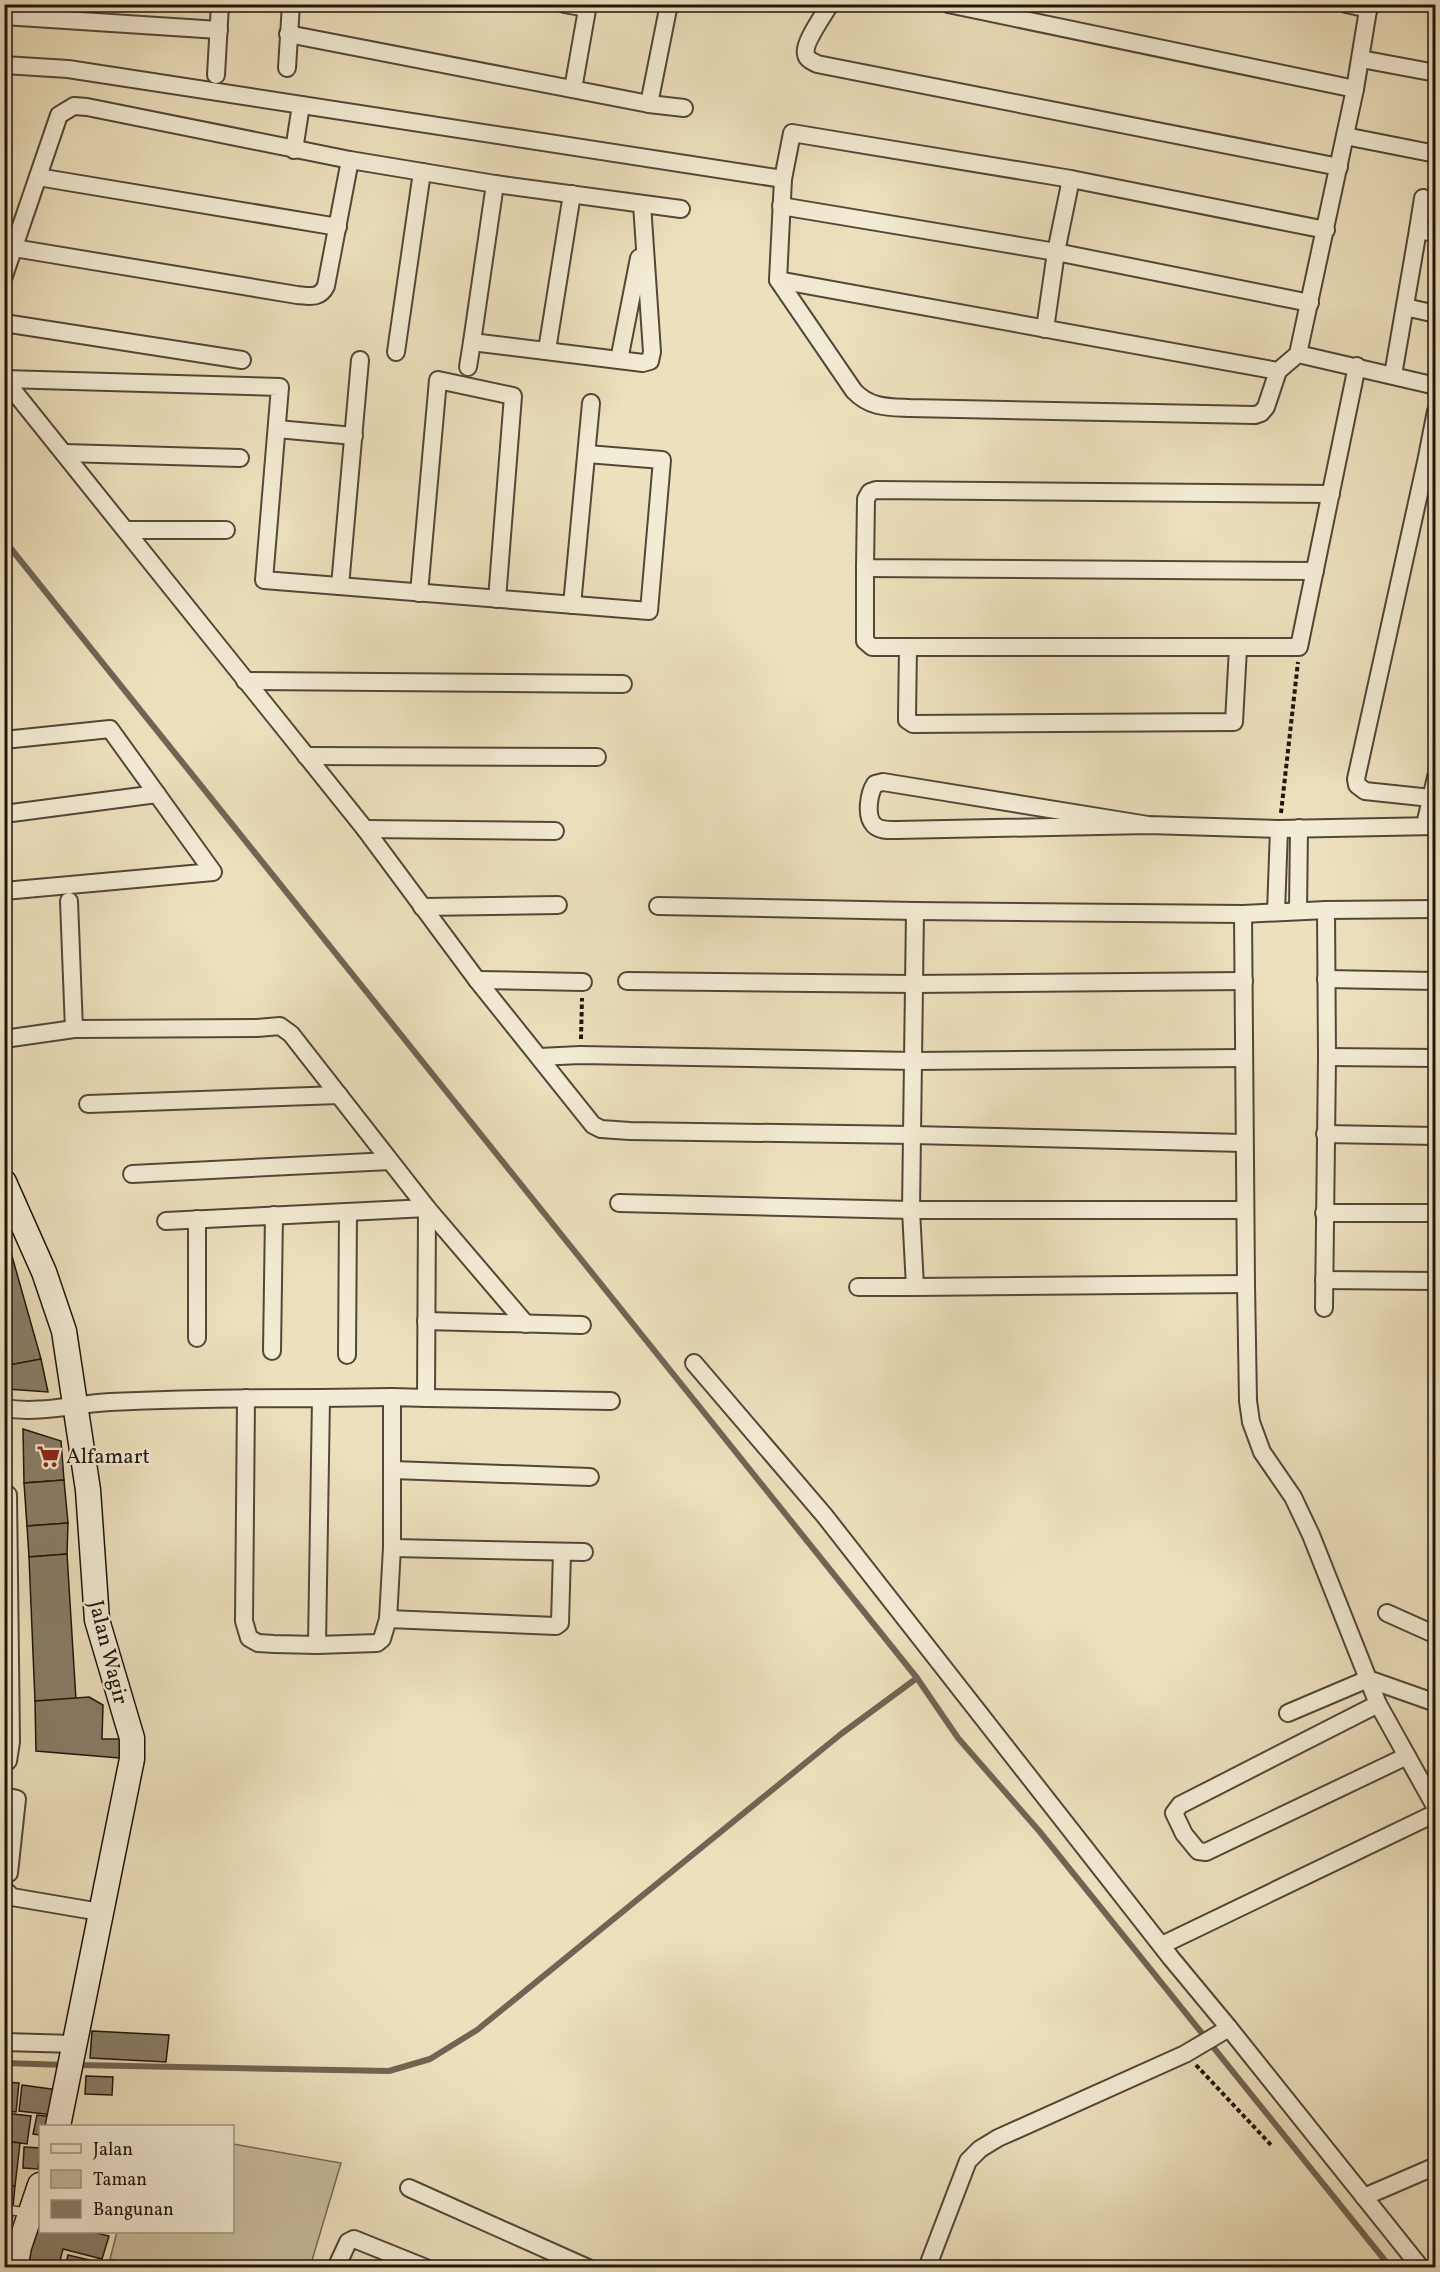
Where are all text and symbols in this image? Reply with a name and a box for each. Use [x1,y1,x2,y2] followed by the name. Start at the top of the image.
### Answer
[35,1443,61,1469] supermarket icon: Alfamart
[66,1443,150,1472] place label: Alfamart
[81,1597,134,1708] street label: Jalan Wagir
[39,2125,234,2233] legend
[93,2138,133,2163] text: Jalan
[93,2168,147,2193] text: Taman
[93,2198,174,2223] text: Bangunan

